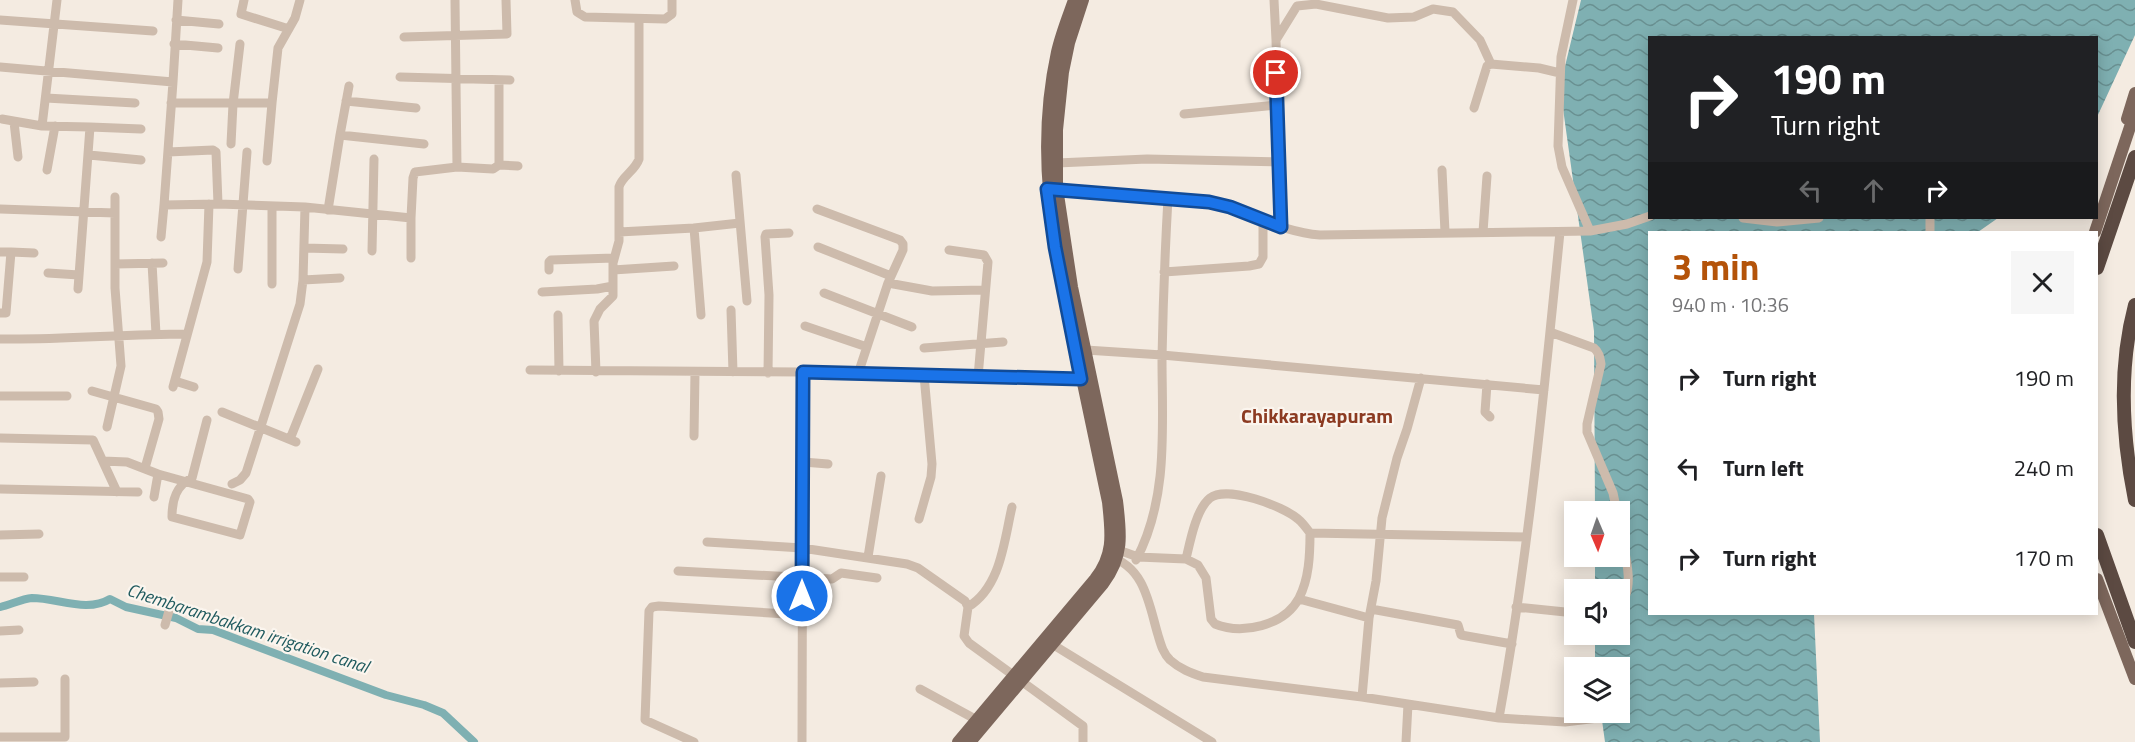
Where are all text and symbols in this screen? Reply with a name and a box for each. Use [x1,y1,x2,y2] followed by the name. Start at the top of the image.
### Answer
[1771,46,1886,110] text: 190 m
[1250,47,1301,98] pin
[1259,56,1292,89] icon: arrive
[1672,60,1750,138] icon: right
[1771,104,1880,145] text: Turn right
[1794,174,1827,207] icon: left
[1857,174,1890,207] icon: ahead
[1920,174,1953,207] icon: right
[1672,239,1759,294] text: 3 min
[2011,251,2074,314] button: close
[1672,289,1789,320] text: 940 m · 10:36
[1723,361,1817,395] text: Turn right
[2014,361,2074,395] text: 190 m
[1672,362,1705,395] icon: right
[1241,400,1393,431] district label: Chikkarayapuram
[1723,451,1804,485] text: Turn left
[2014,451,2074,485] text: 240 m
[1672,452,1705,485] icon: left
[1564,501,1630,567] north arrow
[1564,501,1630,723] map controls
[1723,541,1817,575] text: Turn right
[2014,541,2074,575] text: 170 m
[1672,542,1705,575] icon: right
[770,564,834,628] position arrow
[124,576,374,681] water label: Chembarambakkam irrigation canal
[1564,579,1630,645] button: sound
[1564,657,1630,723] button: layers

